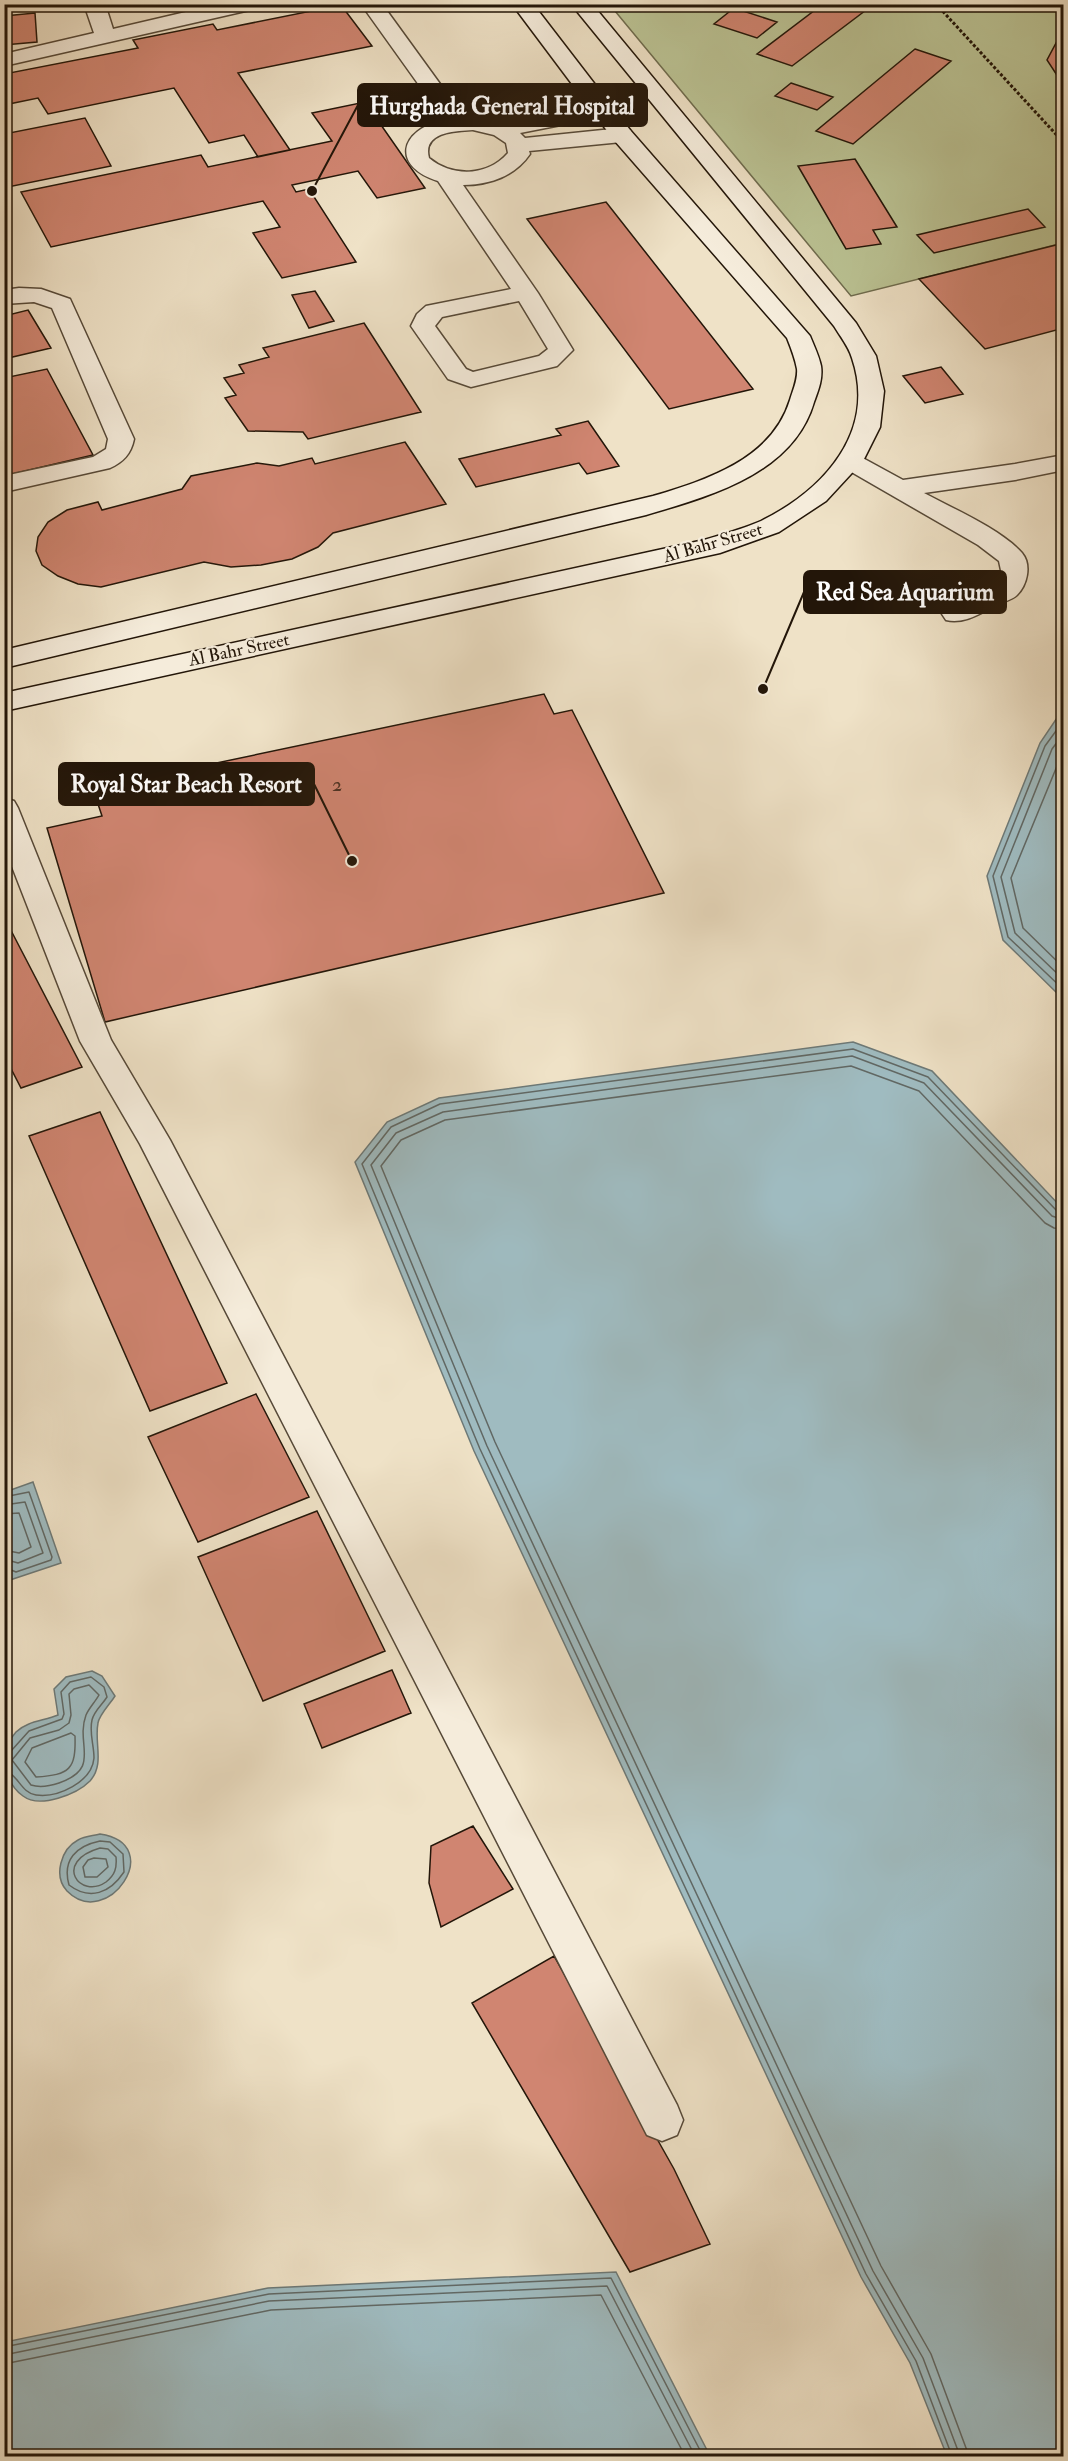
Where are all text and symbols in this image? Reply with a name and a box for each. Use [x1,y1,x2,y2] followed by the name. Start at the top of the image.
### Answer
[358,84,647,126] callout: Hurghada General Hospital
[369,91,636,122] text: Hurghada General Hospital
[660,518,766,568] street label: Al Bahr Street
[804,571,1006,613] callout: Red Sea Aquarium
[816,577,995,608] text: Red Sea Aquarium
[186,628,292,672] street label: Al Bahr Street
[59,763,314,805] callout: Royal Star Beach Resort
[70,769,302,800] text: Royal Star Beach Resort
[332,772,342,797] house number: 2

